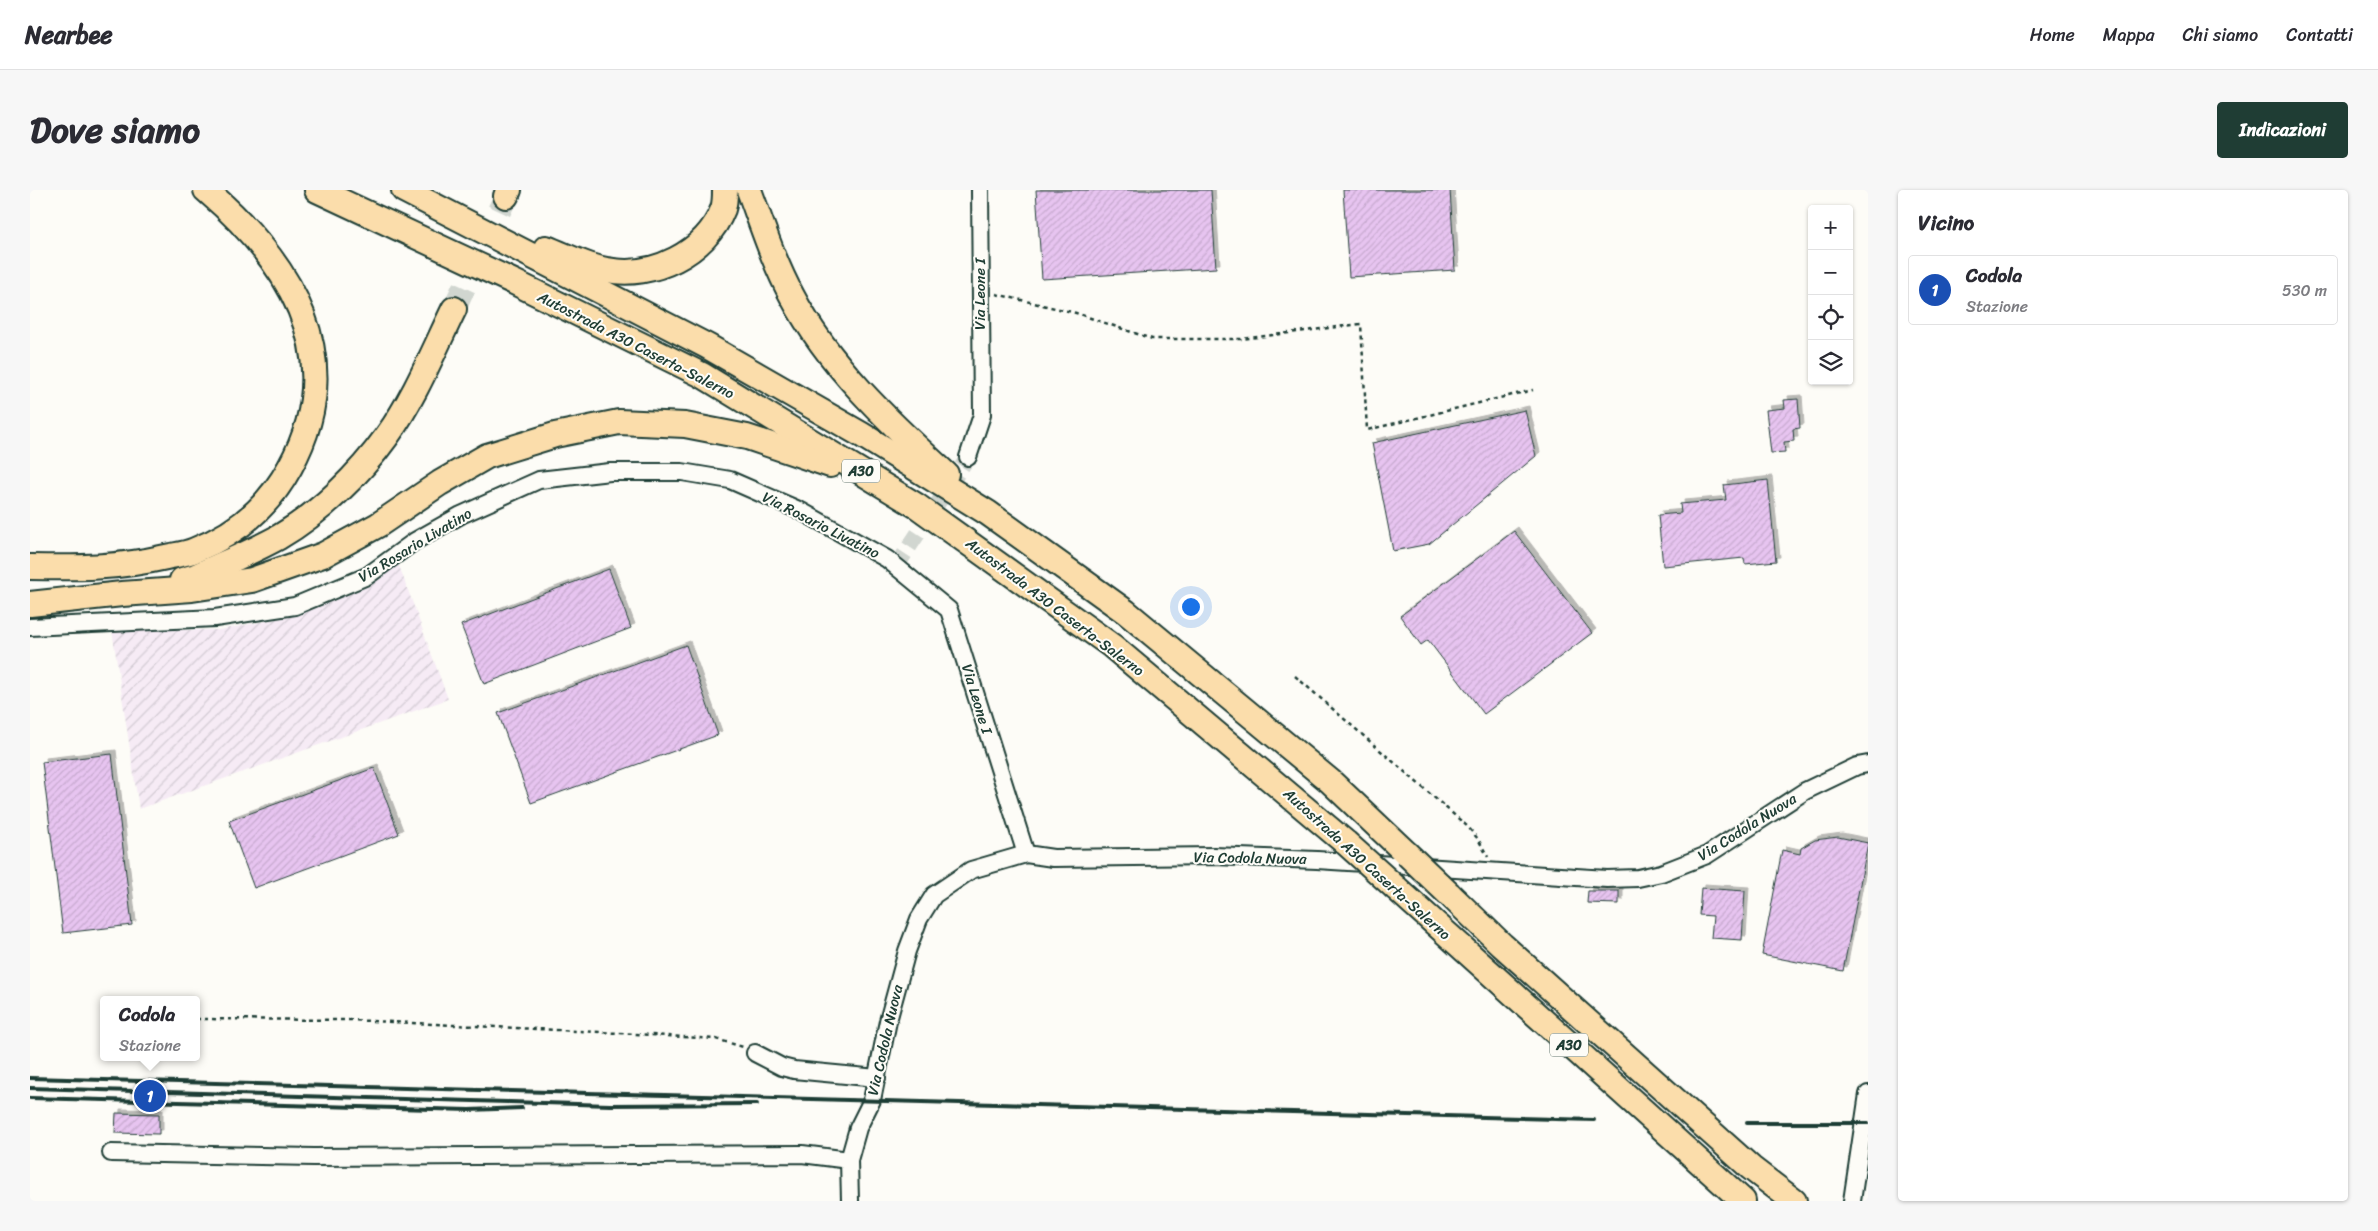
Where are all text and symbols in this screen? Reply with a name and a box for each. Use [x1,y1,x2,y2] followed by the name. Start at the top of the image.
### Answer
[25,14,113,56] text: Nearbee
[2030,19,2075,51] text: Home
[2103,19,2155,51] text: Mappa
[2183,19,2258,51] text: Chi siamo
[2286,19,2353,51] text: Contatti
[30,99,200,161] text: Dove siamo
[2217,102,2348,158] button: Indicazioni
[1918,204,1974,242] text: Vicino
[1808,205,1853,385] map controls
[1808,205,1853,250] button: +
[1808,250,1853,295] button: −
[967,257,993,330] street label: Via Leone I
[1966,259,2022,292] text: Codola
[1932,276,1938,305] text: 1
[2282,276,2327,305] text: 530 m
[532,283,740,406] street label: Autostrada A30 Caserta-Salerno
[1966,292,2028,321] text: Stazione
[1808,295,1853,340] button: locate
[1808,340,1853,385] button: layers
[842,460,880,482] road number: A30
[758,484,885,566] street label: Via Rosario Livatino
[353,500,477,589] street label: Via Rosario Livatino
[959,530,1150,683] street label: Autostrada A30 Caserta-Salerno
[1178,594,1204,620] your location
[954,661,1000,738] street label: Via Leone I
[1276,781,1457,947] street label: Autostrada A30 Caserta-Salerno
[1692,786,1802,868] street label: Via Codola Nuova
[1193,844,1307,872] street label: Via Codola Nuova
[860,982,910,1098] street label: Via Codola Nuova
[100,996,200,1061] popup
[119,998,175,1031] text: Codola
[119,1031,181,1060] text: Stazione
[1550,1034,1588,1056] road number: A30
[134,1077,166,1115] pin: 1

